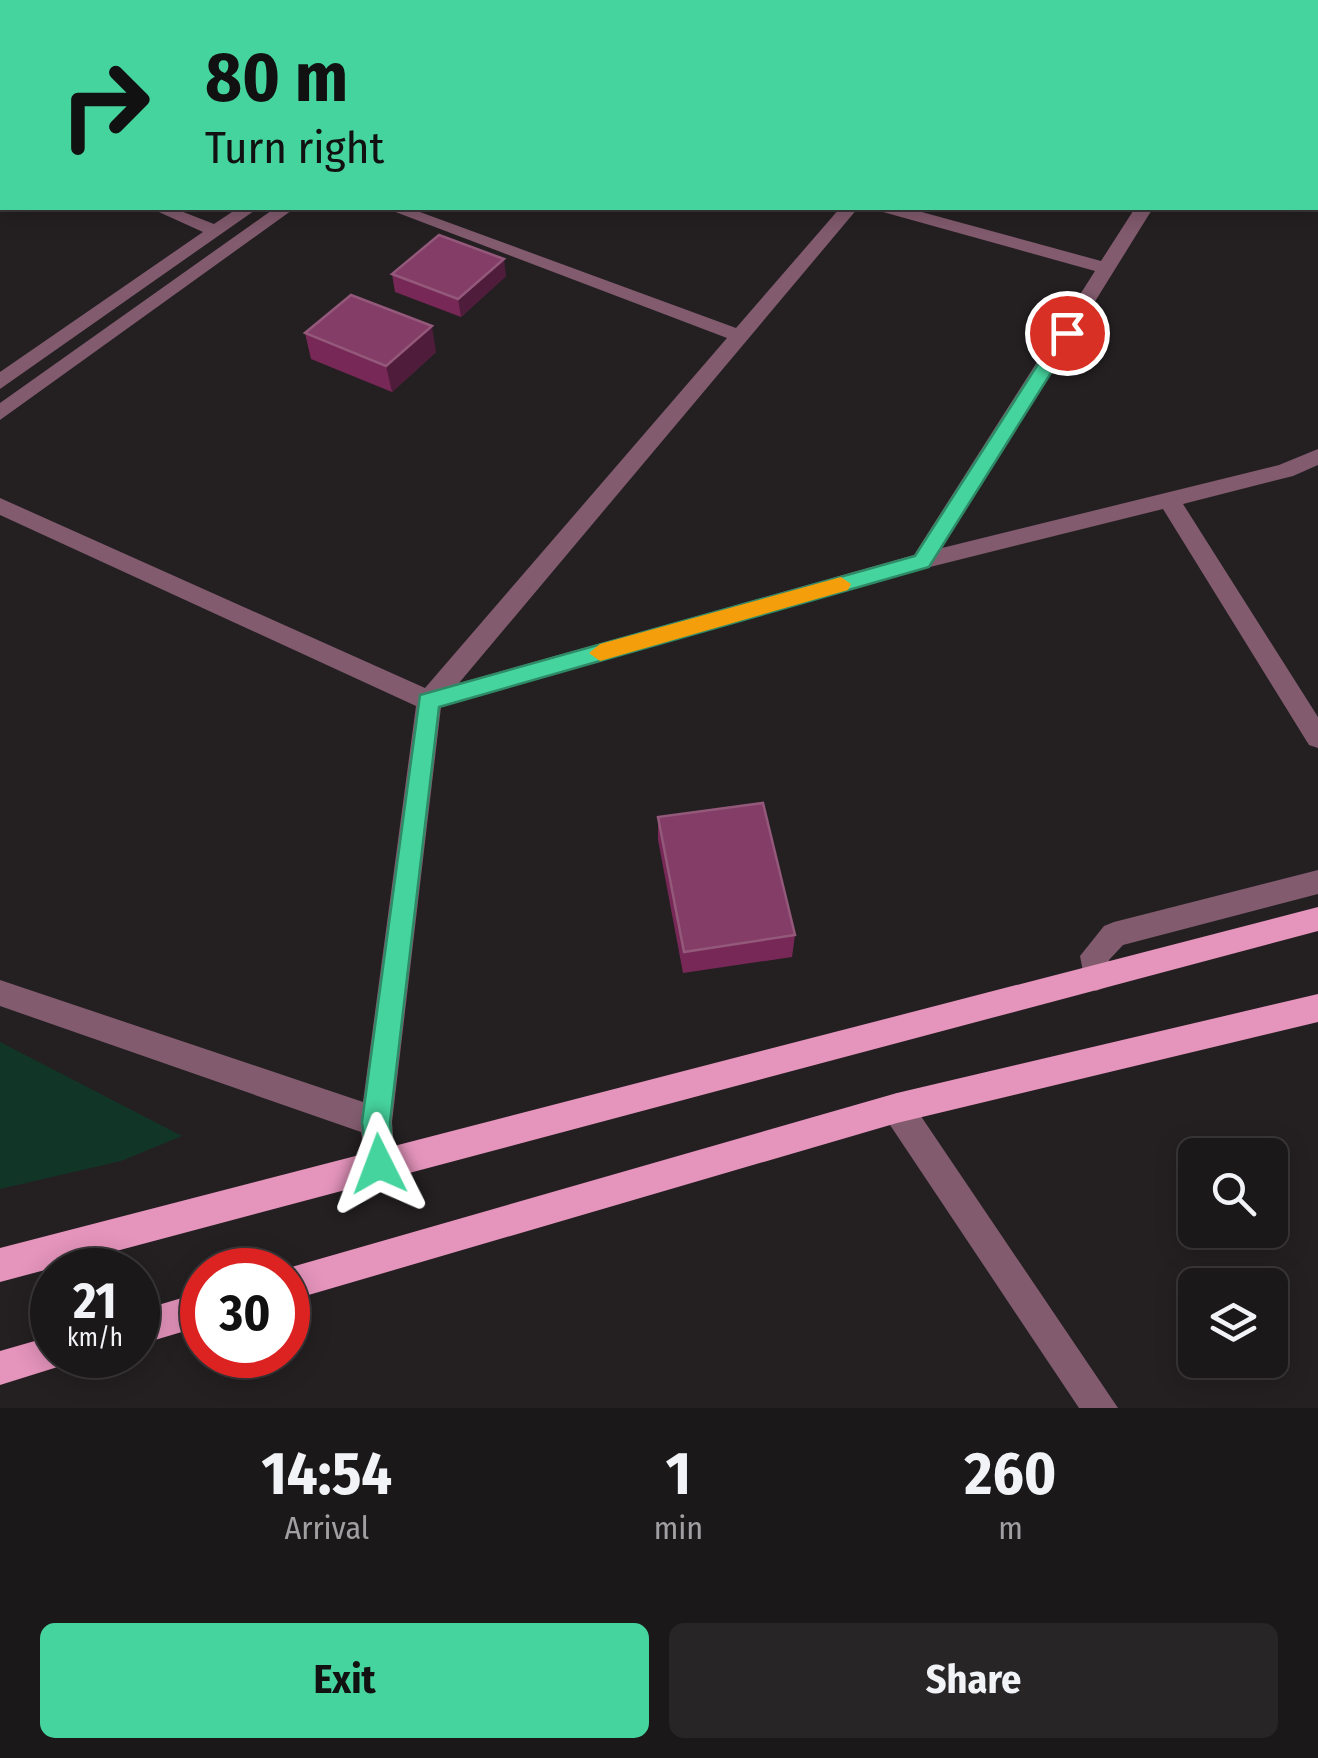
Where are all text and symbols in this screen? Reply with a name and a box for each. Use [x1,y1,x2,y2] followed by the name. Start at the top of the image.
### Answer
[205,36,348,120] text: 80 m
[40,40,170,170] icon: right
[205,121,384,175] text: Turn right
[1025,291,1110,376] pin
[1040,306,1095,361] icon: arrive
[327,1112,431,1216] position arrow
[1178,1138,1288,1378] map controls
[1178,1138,1288,1248] button: search
[180,1248,310,1378] speed limit sign: 30
[1178,1268,1288,1378] button: layers
[73,1271,117,1331] text: 21
[67,1323,123,1353] text: km/h
[261,1438,392,1510] text: 14:54
[666,1438,691,1510] text: 1
[965,1438,1057,1510] text: 260
[284,1509,369,1547] text: Arrival
[654,1509,703,1547] text: min
[998,1509,1023,1547] text: m
[40,1623,649,1738] button: Exit
[669,1623,1278,1738] button: Share

